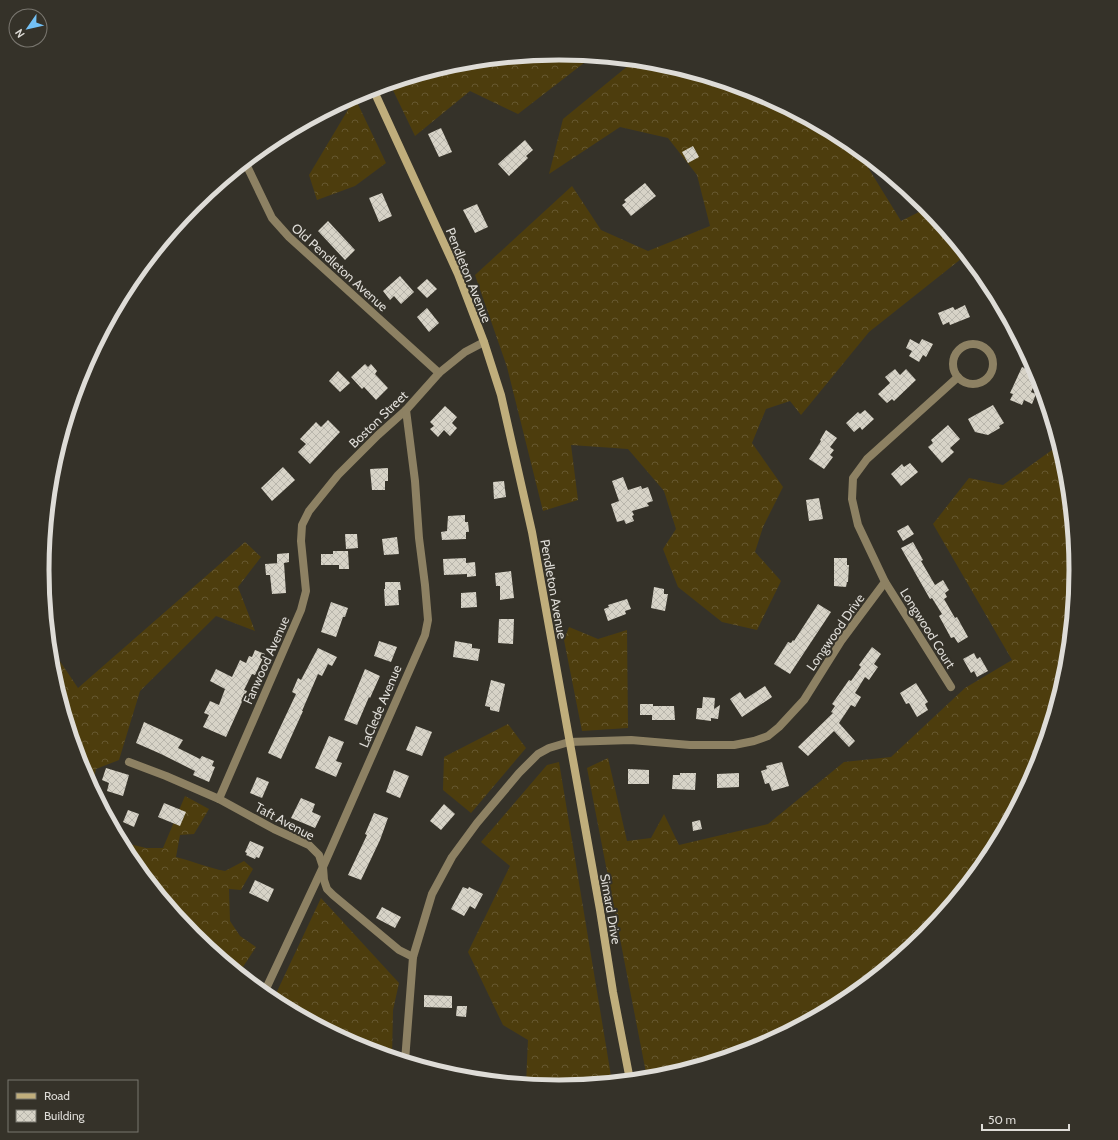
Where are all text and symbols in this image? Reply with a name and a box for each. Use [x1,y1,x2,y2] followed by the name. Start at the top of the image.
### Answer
[8,8,48,48] north arrow
[12,26,28,41] text: N
[289,220,392,315] street label: Old Pendleton Avenue
[443,225,495,325] street label: Pendleton Avenue
[345,387,411,451] street label: Boston Street
[537,538,571,640] street label: Pendleton Avenue
[897,585,959,671] street label: Longwood Court
[803,590,868,674] street label: Longwood Drive
[239,613,293,706] street label: Fanwood Avenue
[355,662,405,750] street label: LaClede Avenue
[252,799,318,844] street label: Taft Avenue
[597,873,625,946] street label: Simard Drive
[8,1080,138,1132] legend
[44,1088,70,1103] text: Road
[982,1106,1069,1132] scale bar
[44,1108,86,1123] text: Building
[988,1112,1016,1127] text: 50 m

